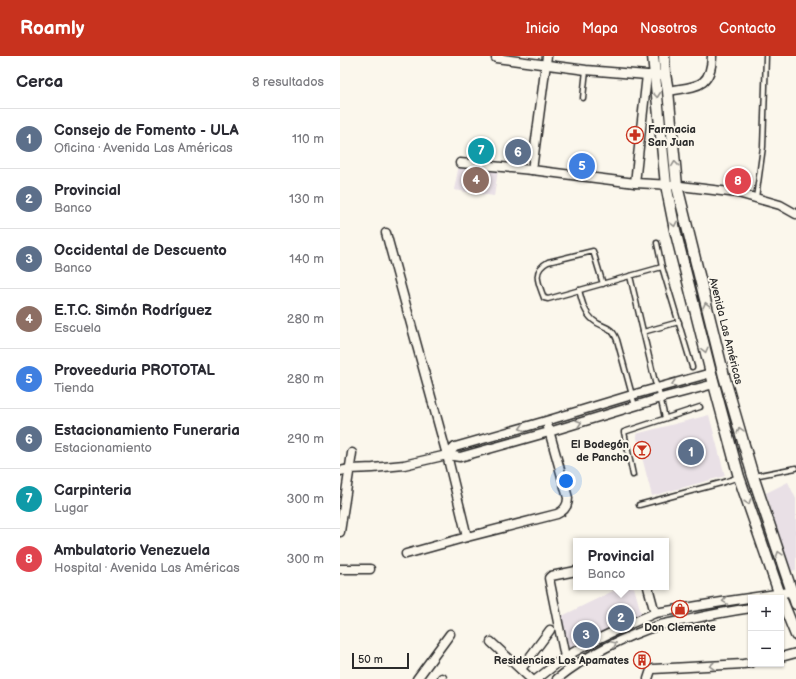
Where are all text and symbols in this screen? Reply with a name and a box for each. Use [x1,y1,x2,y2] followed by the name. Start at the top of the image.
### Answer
[20,17,84,40] text: Roamly
[526,20,560,37] text: Inicio
[582,20,618,37] text: Mapa
[640,20,697,37] text: Nosotros
[719,20,776,37] text: Contacto
[16,72,63,92] text: Cerca
[252,74,324,90] text: 8 resultados
[653,92,662,98] one-way arrow
[54,121,239,140] text: Consejo de Fomento - ULA
[648,123,696,149] place label: Farmacia San Juan
[625,125,645,145] pharmacy icon: Farmacia San Juan
[26,131,32,147] text: 1
[292,131,324,147] text: 110 m
[468,136,494,166] pin: 7
[505,137,531,167] pin: 6
[54,140,233,156] text: Oficina · Avenida Las Américas
[569,151,595,181] pin: 5
[671,161,680,167] one-way arrow
[463,165,489,195] pin: 4
[725,166,751,196] pin: 8
[54,181,121,200] text: Provincial
[25,191,33,207] text: 2
[289,191,324,207] text: 130 m
[54,200,92,216] text: Banco
[669,220,677,227] one-way arrow
[54,241,227,260] text: Occidental de Descuento
[25,251,33,267] text: 3
[289,251,324,267] text: 140 m
[54,260,92,276] text: Banco
[706,276,746,386] street label: Avenida Las Américas
[54,301,212,320] text: E.T.C. Simón Rodríguez
[703,302,711,308] one-way arrow
[25,311,33,327] text: 4
[287,311,324,327] text: 280 m
[54,320,101,336] text: Escuela
[701,346,709,353] one-way arrow
[54,361,215,380] text: Proveeduria PROTOTAL
[25,371,33,387] text: 5
[287,371,324,387] text: 280 m
[671,379,678,388] one-way arrow
[54,380,94,396] text: Tienda
[575,419,582,428] one-way arrow
[54,421,240,440] text: Estacionamiento Funeraria
[519,423,526,432] one-way arrow
[736,427,745,434] one-way arrow
[25,431,33,447] text: 6
[287,431,324,447] text: 290 m
[678,437,704,467] pin: 1
[571,438,629,464] place label: El Bodegón de Pancho
[54,440,152,456] text: Estacionamiento
[632,440,652,460] bar icon: El Bodegón de Pancho
[556,471,576,491] your location
[54,481,132,500] text: Carpinteria
[25,491,33,507] text: 7
[286,491,324,507] text: 300 m
[743,498,752,505] one-way arrow
[54,500,88,516] text: Lugar
[573,538,669,590] popup
[54,541,210,560] text: Ambulatorio Venezuela
[588,547,654,566] text: Provincial
[25,551,33,567] text: 8
[286,551,324,567] text: 300 m
[775,551,784,558] one-way arrow
[54,560,240,576] text: Hospital · Avenida Las Américas
[588,566,626,582] text: Banco
[748,595,784,667] map controls
[748,595,784,631] button: +
[722,596,728,605] one-way arrow
[670,599,690,619] shop icon: Don Clemente
[608,603,634,633] pin: 2
[573,620,599,650] pin: 3
[644,621,716,634] place label: Don Clemente
[748,631,784,667] button: −
[610,641,617,649] one-way arrow
[632,650,652,670] building icon: Residencias Los Apamates
[352,651,409,670] scale bar
[358,653,383,666] text: 50 m
[494,654,630,667] place label: Residencias Los Apamates
[709,662,715,670] one-way arrow

